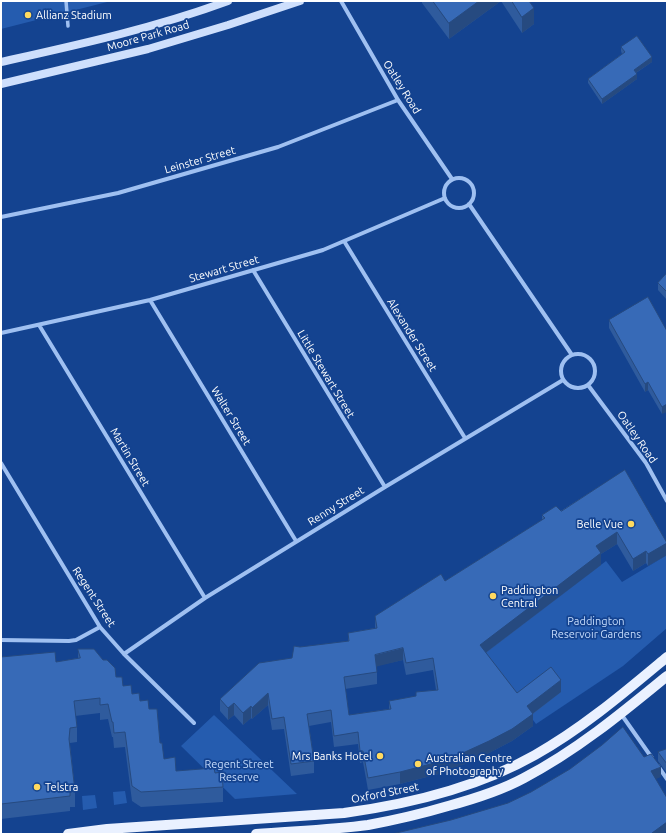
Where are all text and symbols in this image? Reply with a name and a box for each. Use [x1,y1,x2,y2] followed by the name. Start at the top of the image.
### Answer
[36,8,112,22] place label: Allianz Stadium
[23,10,33,20] marker: Allianz Stadium
[105,18,191,54] street label: Moore Park Road
[380,58,424,116] street label: Oatley Road
[163,144,237,176] street label: Leinster Street
[188,253,260,285] street label: Stewart Street
[384,296,440,374] street label: Alexander Street
[294,328,358,420] street label: Little Stewart Street
[208,384,254,448] street label: Walter Street
[614,408,660,466] street label: Oatley Road
[107,425,153,489] street label: Martin Street
[305,483,367,529] street label: Renny Street
[576,517,623,531] place label: Belle Vue
[626,519,636,529] marker: Belle Vue
[70,564,118,630] street label: Regent Street
[501,583,558,609] place label: Paddington Central
[488,591,498,601] marker: Paddington Central
[551,614,641,640] park label: Paddington Reservoir Gardens
[292,749,372,763] place label: Mrs Banks Hotel
[375,751,385,761] marker: Mrs Banks Hotel
[426,751,512,777] place label: Australian Centre of Photography
[204,757,274,783] park label: Regent Street Reserve
[413,759,423,769] marker: Australian Centre of Photography
[45,780,78,794] place label: Telstra
[350,780,420,806] street label: Oxford Street
[32,782,42,792] marker: Telstra

